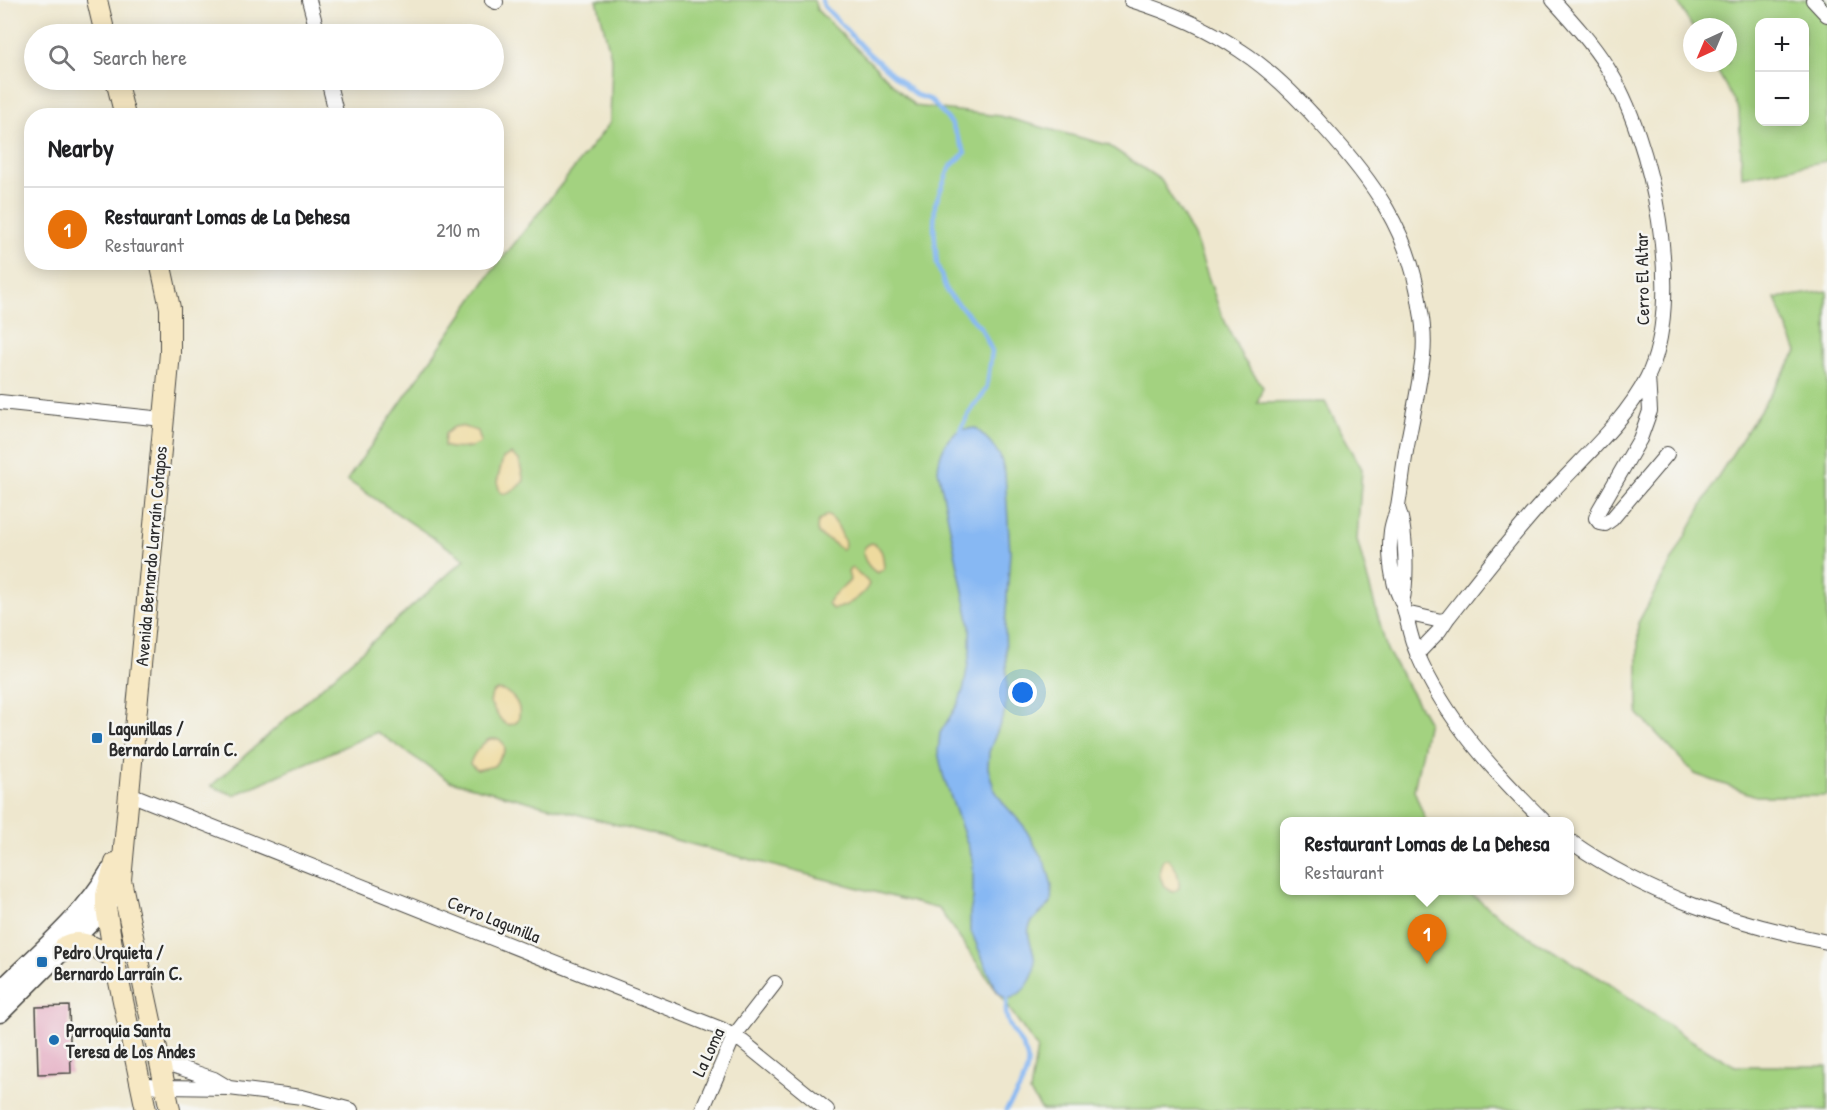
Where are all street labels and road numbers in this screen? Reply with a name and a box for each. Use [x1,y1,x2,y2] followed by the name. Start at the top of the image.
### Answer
[1629,232,1655,326] street label: Cerro El Altar
[129,445,173,667] street label: Avenida Bernardo Larraín Cotapos
[444,889,544,949] street label: Cerro Lagunilla
[686,1024,730,1080] street label: La Loma

